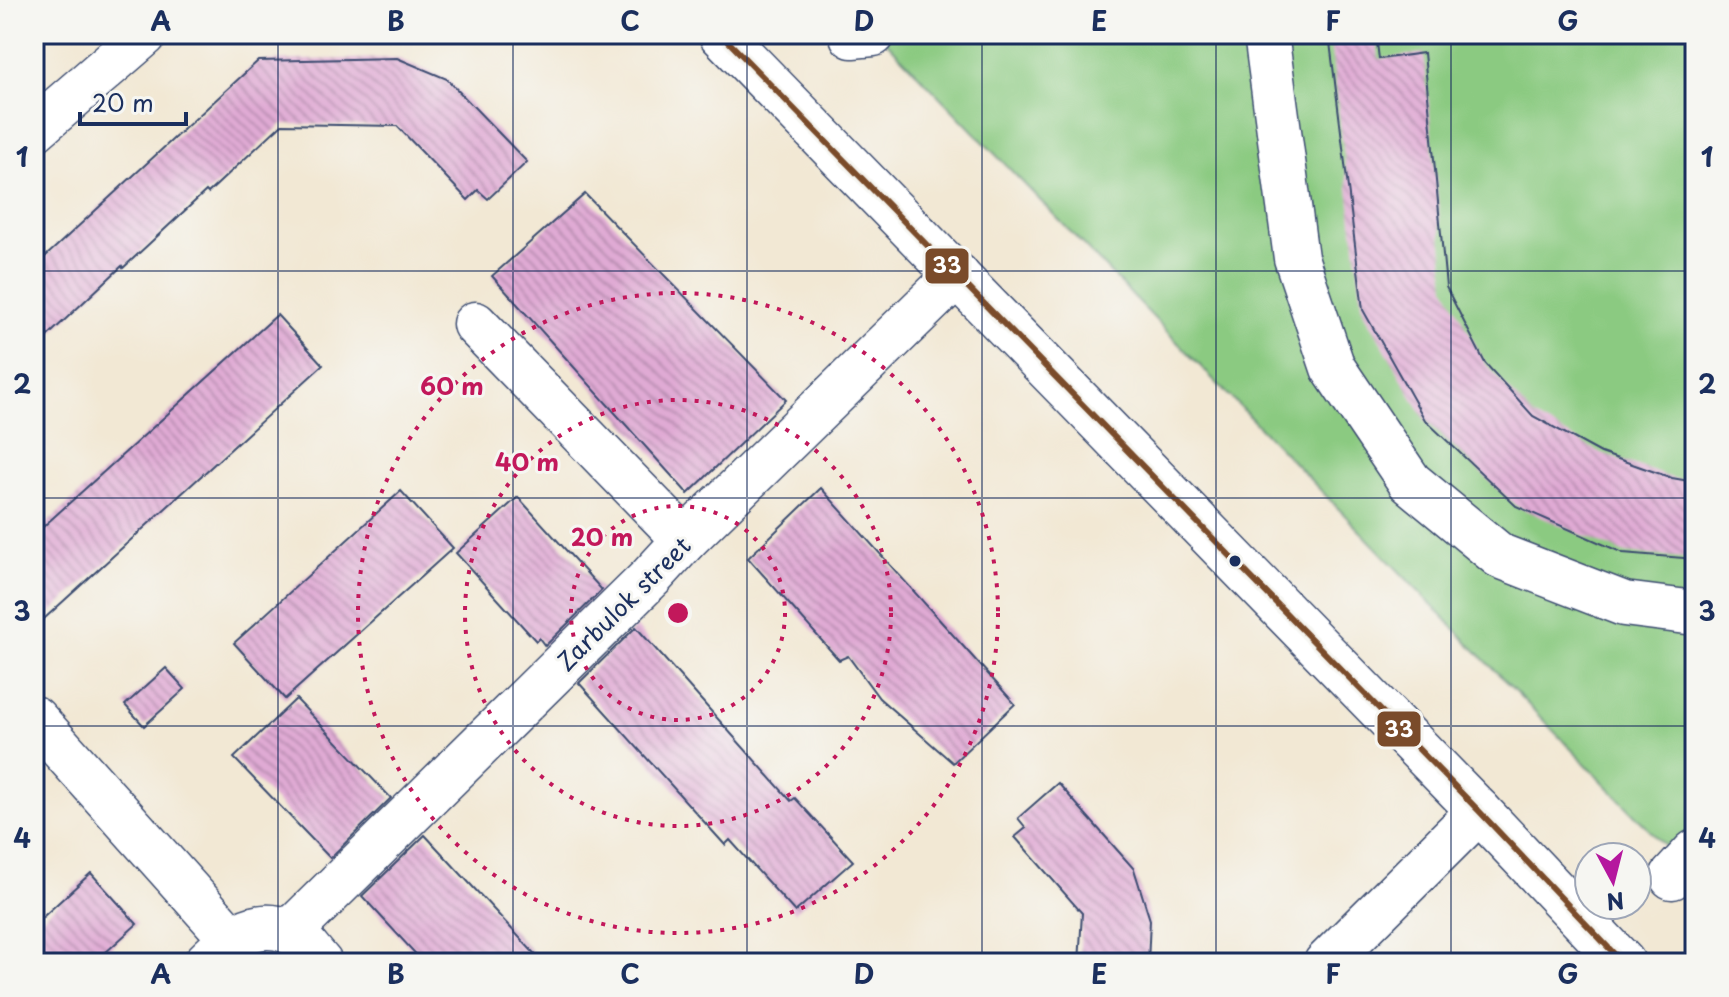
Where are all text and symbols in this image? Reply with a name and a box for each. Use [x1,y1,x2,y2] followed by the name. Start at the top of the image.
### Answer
[151,1,171,40] text: A
[387,1,405,40] text: B
[620,1,640,40] text: C
[854,1,874,40] text: D
[1091,1,1107,40] text: E
[1325,1,1341,40] text: F
[1557,1,1579,40] text: G
[80,76,186,126] scale bar
[92,84,154,120] text: 20 m
[16,137,28,176] text: 1
[1701,137,1713,176] text: 1
[924,247,970,285] line badge: 33
[933,247,961,280] text: 33
[13,364,31,403] text: 2
[1698,364,1716,403] text: 2
[420,367,484,403] text: 60 m
[495,443,559,479] text: 40 m
[571,518,633,554] text: 20 m
[548,527,699,678] street label: Zarbulok street
[1227,553,1243,569] unlabelled marker
[13,591,31,630] text: 3
[1698,591,1716,630] text: 3
[664,599,692,627] centre of rings
[1376,710,1422,748] line badge: 33
[1385,711,1413,744] text: 33
[13,818,31,857] text: 4
[1698,818,1716,857] text: 4
[1573,841,1653,921] north arrow
[1605,885,1626,920] text: N
[151,954,171,993] text: A
[387,954,405,993] text: B
[620,954,640,993] text: C
[854,954,874,993] text: D
[1091,954,1107,993] text: E
[1325,954,1341,993] text: F
[1557,954,1579,993] text: G

